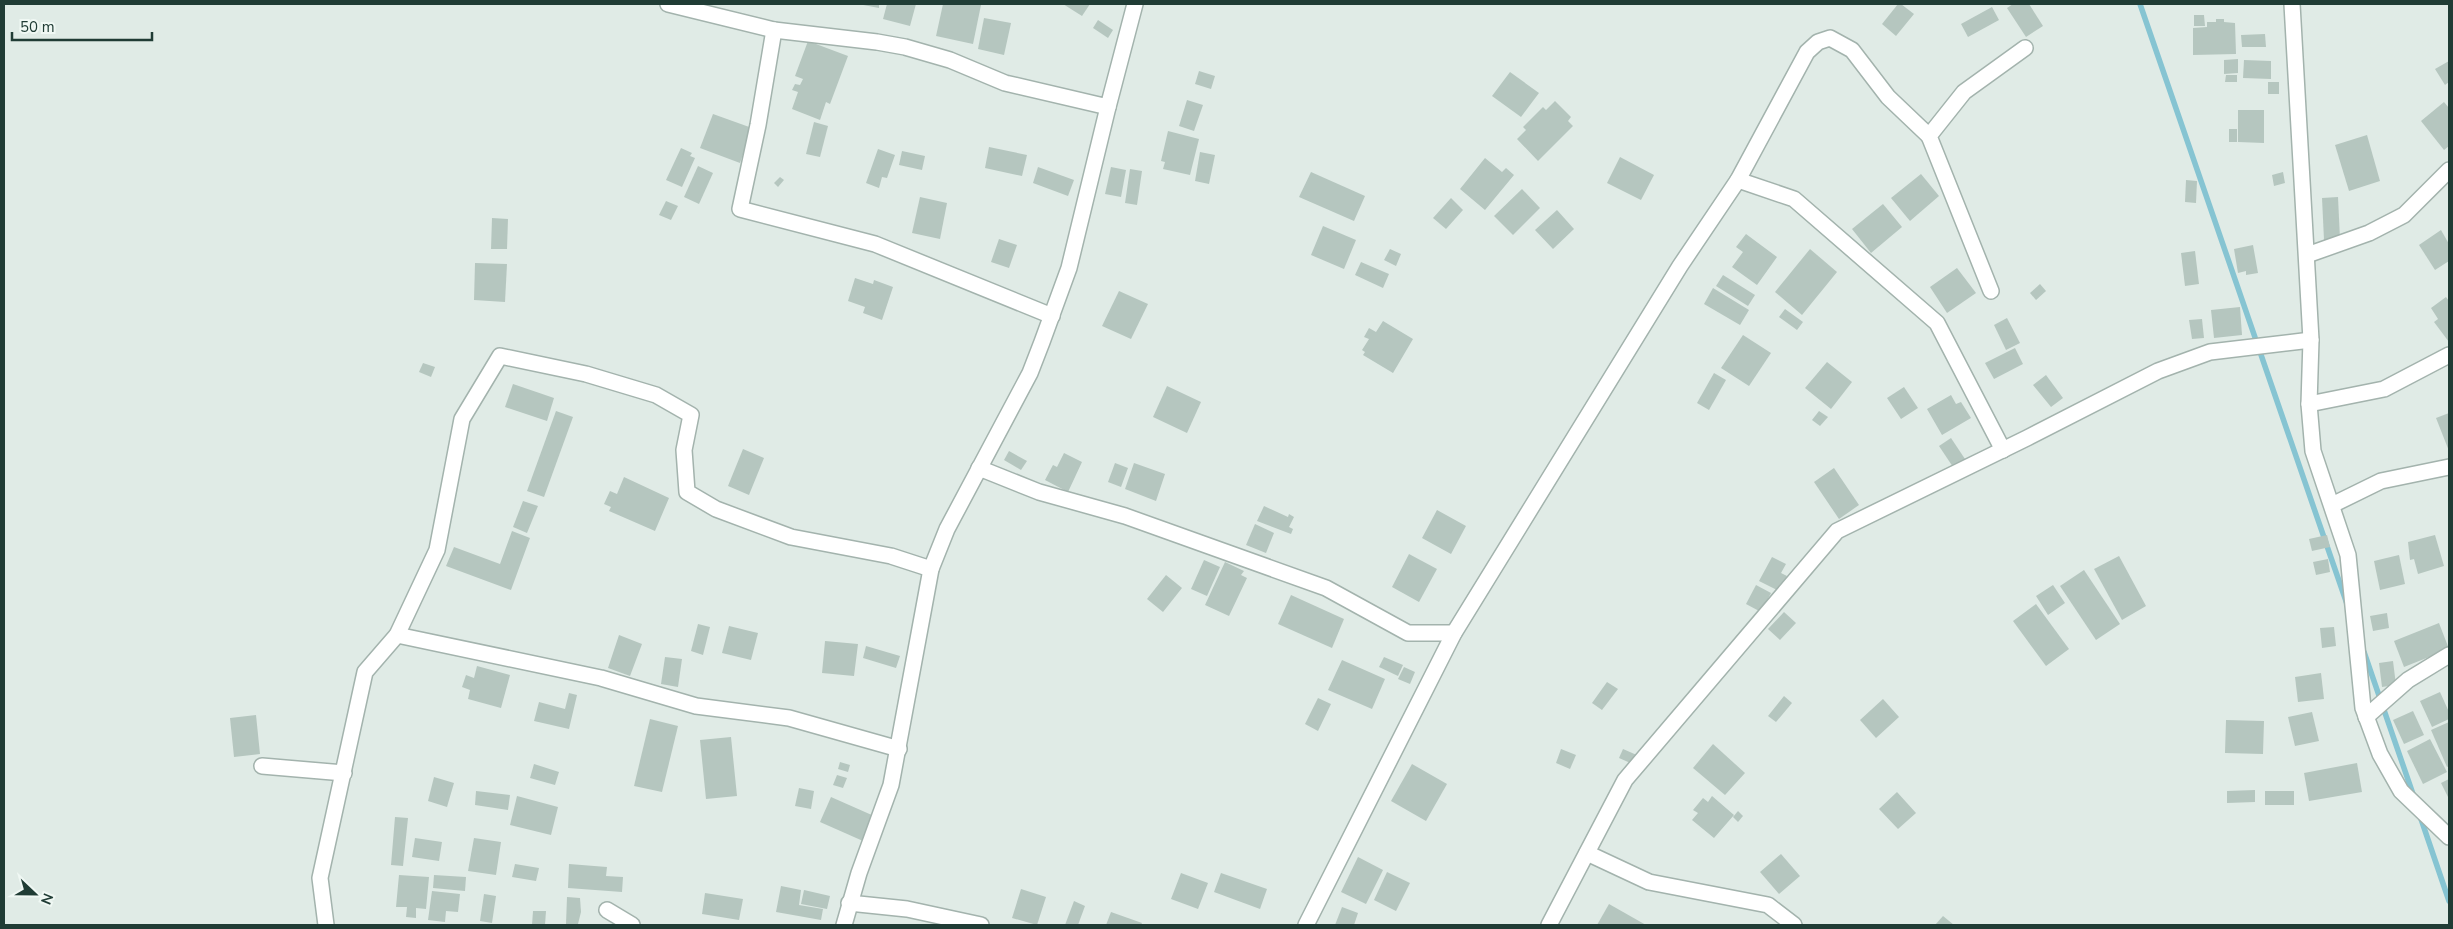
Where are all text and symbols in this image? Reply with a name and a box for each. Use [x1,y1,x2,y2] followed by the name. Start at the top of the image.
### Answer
[12,10,152,42] scale bar
[20,17,55,37] text: 50 m
[10,869,60,919] north arrow
[36,890,57,907] text: N

